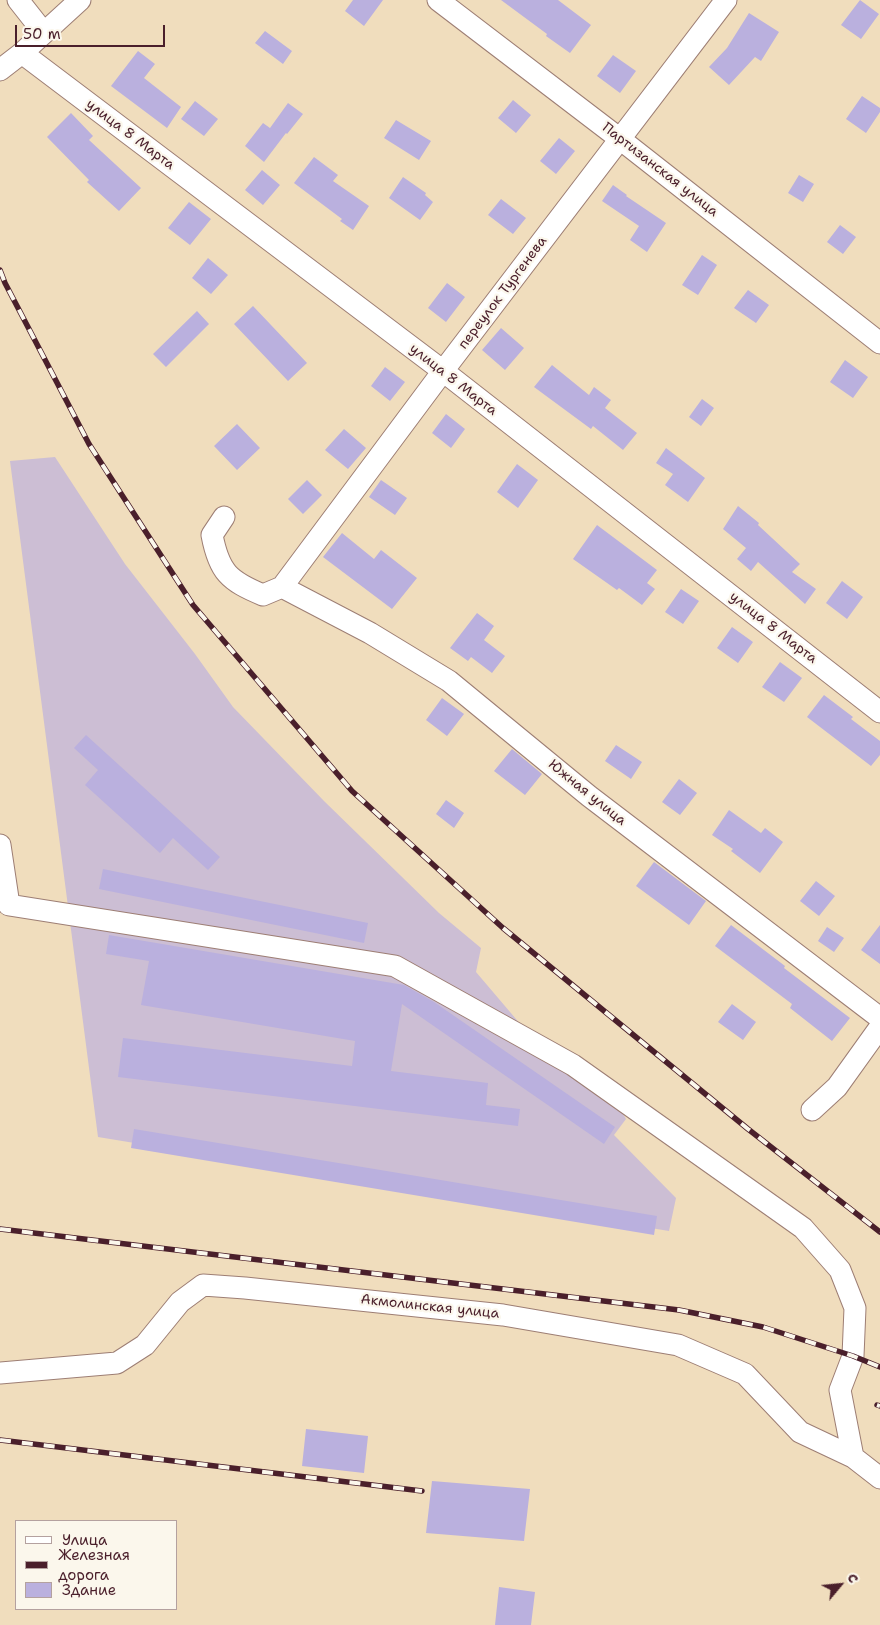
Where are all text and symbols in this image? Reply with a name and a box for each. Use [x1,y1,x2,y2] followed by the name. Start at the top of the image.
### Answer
[18,15,168,47] scale bar
[23,24,61,44] text: 50 m
[82,96,178,174] street label: улица 8 Марта
[599,119,721,221] street label: Партизанская улица
[455,233,551,353] street label: переулок Тургенева
[406,341,500,419] street label: улица 8 Марта
[726,589,820,667] street label: улица 8 Марта
[545,756,629,830] street label: Южная улица
[360,1291,500,1323] street label: Акмолинская улица
[15,1520,178,1610] legend
[62,1530,107,1550] text: Улица
[58,1545,130,1585] text: Железная дорога
[815,1560,865,1610] north arrow
[843,1570,863,1586] text: С
[62,1580,116,1600] text: Здание

